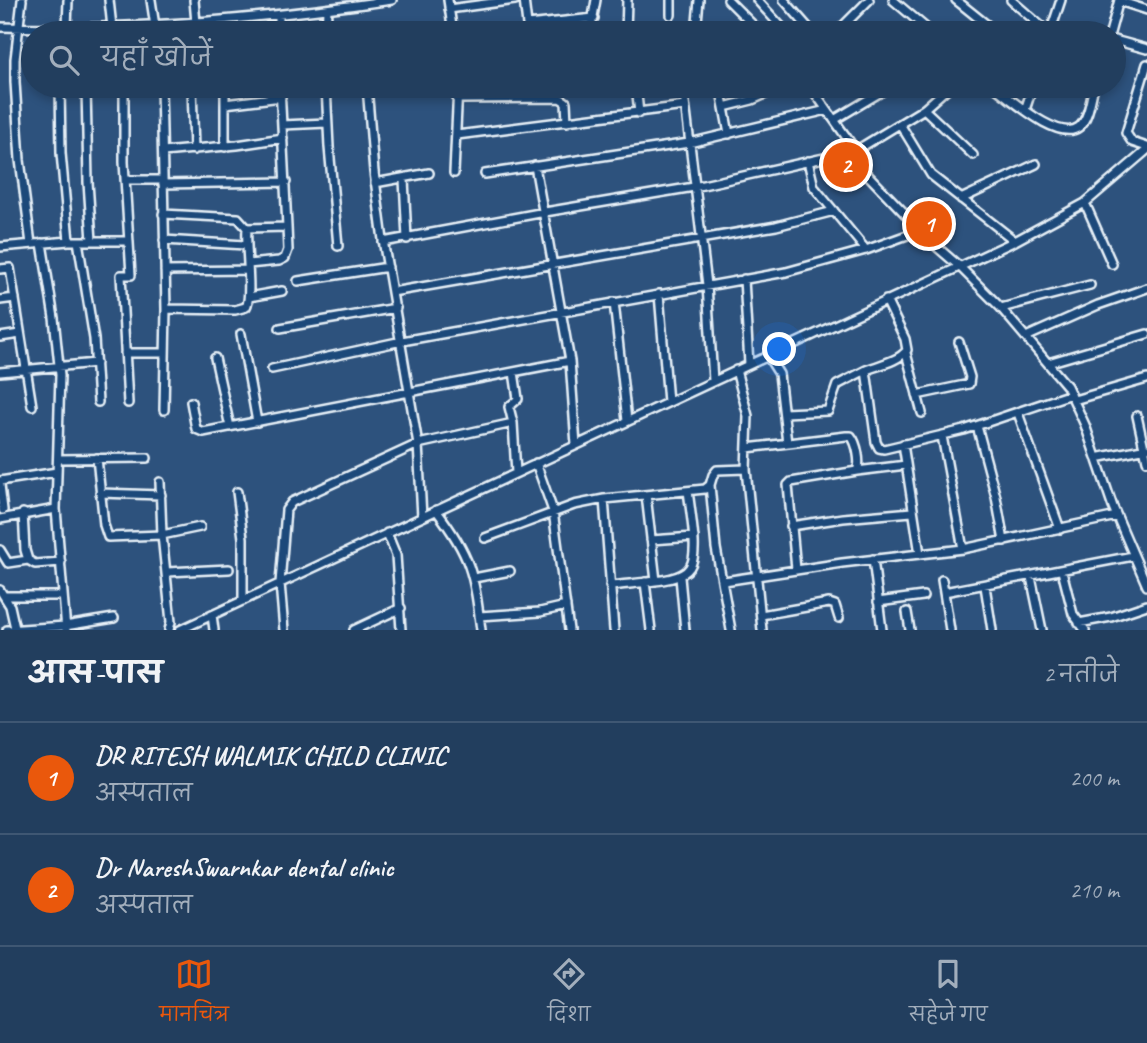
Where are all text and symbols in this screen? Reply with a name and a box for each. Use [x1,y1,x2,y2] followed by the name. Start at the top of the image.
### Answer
[21,21,1126,98] search box
[45,41,83,79] icon: search
[101,41,212,74] text: यहाँ खोजें
[823,139,869,191] pin: 2
[906,198,952,250] pin: 1
[762,332,796,366] your location
[28,654,163,692] text: आस-पास
[1043,660,1119,689] text: 2 नतीजे
[95,739,447,772] text: DR RITESH WALMIK CHILD CLINIC
[46,764,56,793] text: 1
[1070,764,1119,793] text: 200 m
[95,779,193,808] text: अस्पताल
[95,851,394,884] text: Dr NareshSwarnkar dental clinic
[46,876,56,905] text: 2
[1070,876,1119,905] text: 210 m
[95,891,193,920] text: अस्पताल
[159,955,229,1035] tab: मानचित्र
[547,955,591,1035] tab: दिशा
[909,955,988,1035] tab: सहेजे गए

